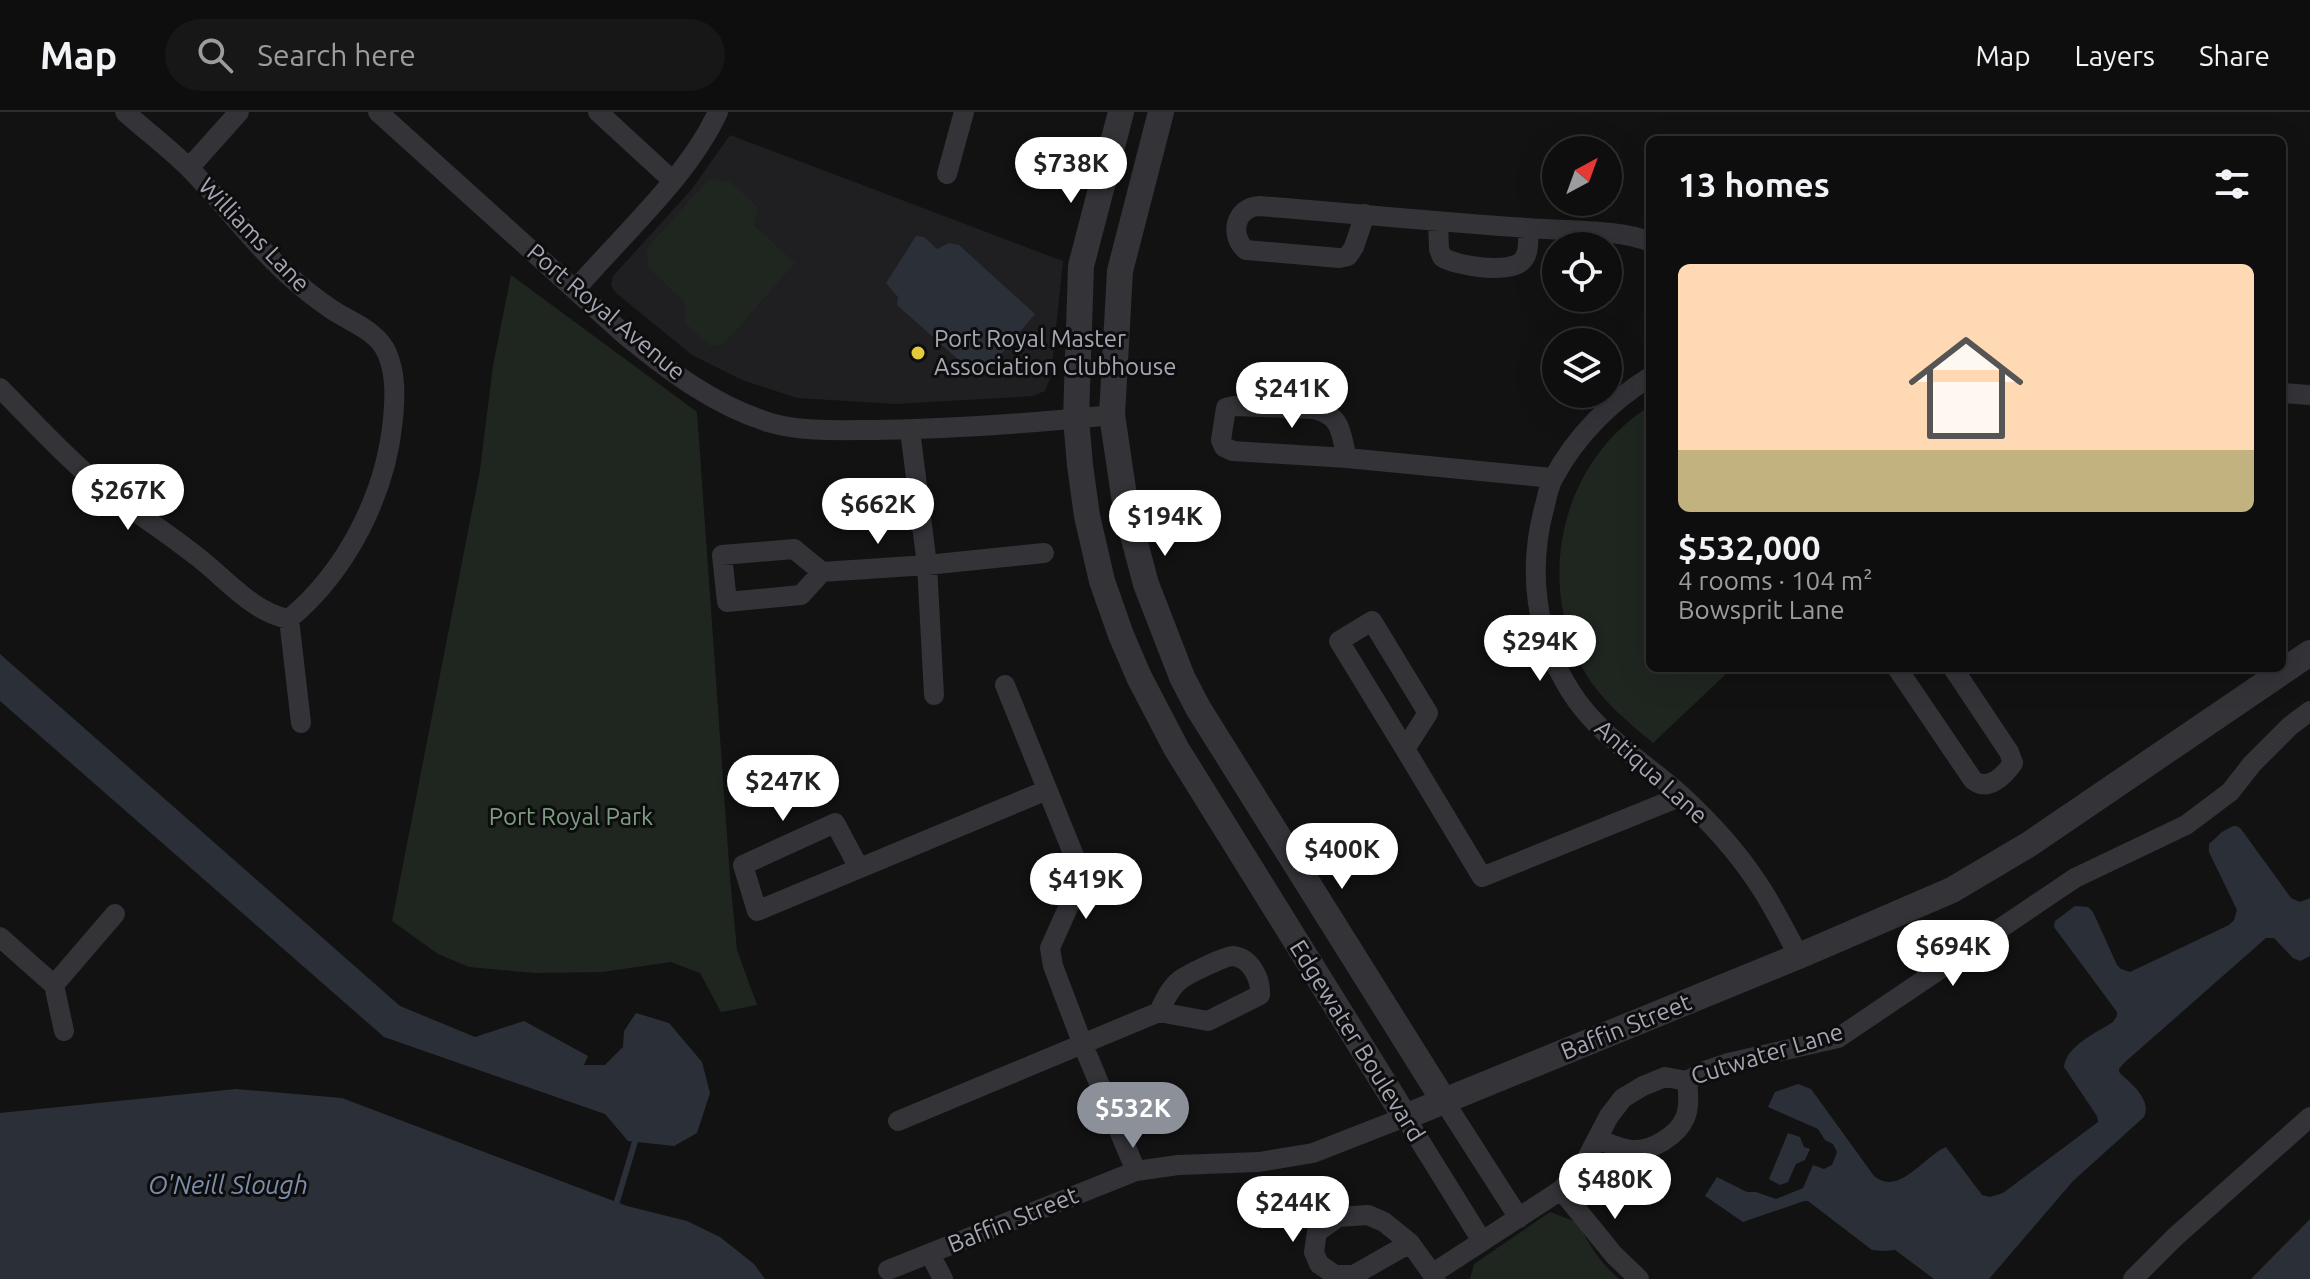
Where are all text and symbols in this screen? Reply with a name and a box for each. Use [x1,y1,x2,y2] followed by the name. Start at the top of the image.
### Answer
[165,19,725,91] search box
[193,33,237,77] icon: search
[40,34,117,76] text: Map
[257,38,416,72] text: Search here
[1975,40,2031,71] text: Map
[2075,40,2155,71] text: Layers
[2199,40,2270,71] text: Share
[1542,136,1622,216] north arrow
[1542,136,1622,408] map controls
[1015,137,1127,205] pin: $738K
[1033,148,1109,177] text: $738K
[2210,162,2254,206] icon: filters
[1678,165,1830,203] text: 13 homes
[193,172,315,297] street label: Williams Lane
[1542,232,1622,312] button: locate
[522,238,691,385] street label: Port Royal Avenue
[1894,316,2038,460] icon: home
[934,325,1176,380] place label: Port Royal Master Association Clubhouse
[1542,328,1622,408] button: layers
[909,344,927,362] marker: Port Royal Master Association Clubhouse
[1236,362,1348,430] pin: $241K
[1254,373,1330,402] text: $241K
[72,464,184,532] pin: $267K
[90,475,166,504] text: $267K
[822,478,934,546] pin: $662K
[840,489,916,518] text: $662K
[1109,490,1221,558] pin: $194K
[1127,501,1203,530] text: $194K
[1678,528,1821,566] text: $532,000
[1678,566,1873,595] text: 4 rooms · 104 m²
[1678,595,1845,624] text: Bowsprit Lane
[1484,615,1596,683] pin: $294K
[1502,626,1578,655] text: $294K
[1590,714,1713,829] street label: Antiqua Lane
[727,755,839,823] pin: $247K
[745,766,821,795] text: $247K
[489,803,653,830] park label: Port Royal Park
[1286,823,1398,891] pin: $400K
[1304,834,1380,863] text: $400K
[1030,853,1142,921] pin: $419K
[1048,864,1124,893] text: $419K
[1897,920,2009,988] pin: $694K
[1915,931,1991,960] text: $694K
[1284,935,1430,1146] street label: Edgewater Boulevard
[1557,988,1695,1065] street label: Baffin Street
[1688,1018,1846,1089] street label: Cutwater Lane
[1077,1082,1189,1150] pin: $532K
[1095,1093,1171,1122] text: $532K
[1559,1153,1671,1221] pin: $480K
[1577,1164,1653,1193] text: $480K
[148,1170,308,1199] water label: O'Neill Slough
[1237,1176,1349,1244] pin: $244K
[944,1181,1082,1258] street label: Baffin Street
[1255,1187,1331,1216] text: $244K

